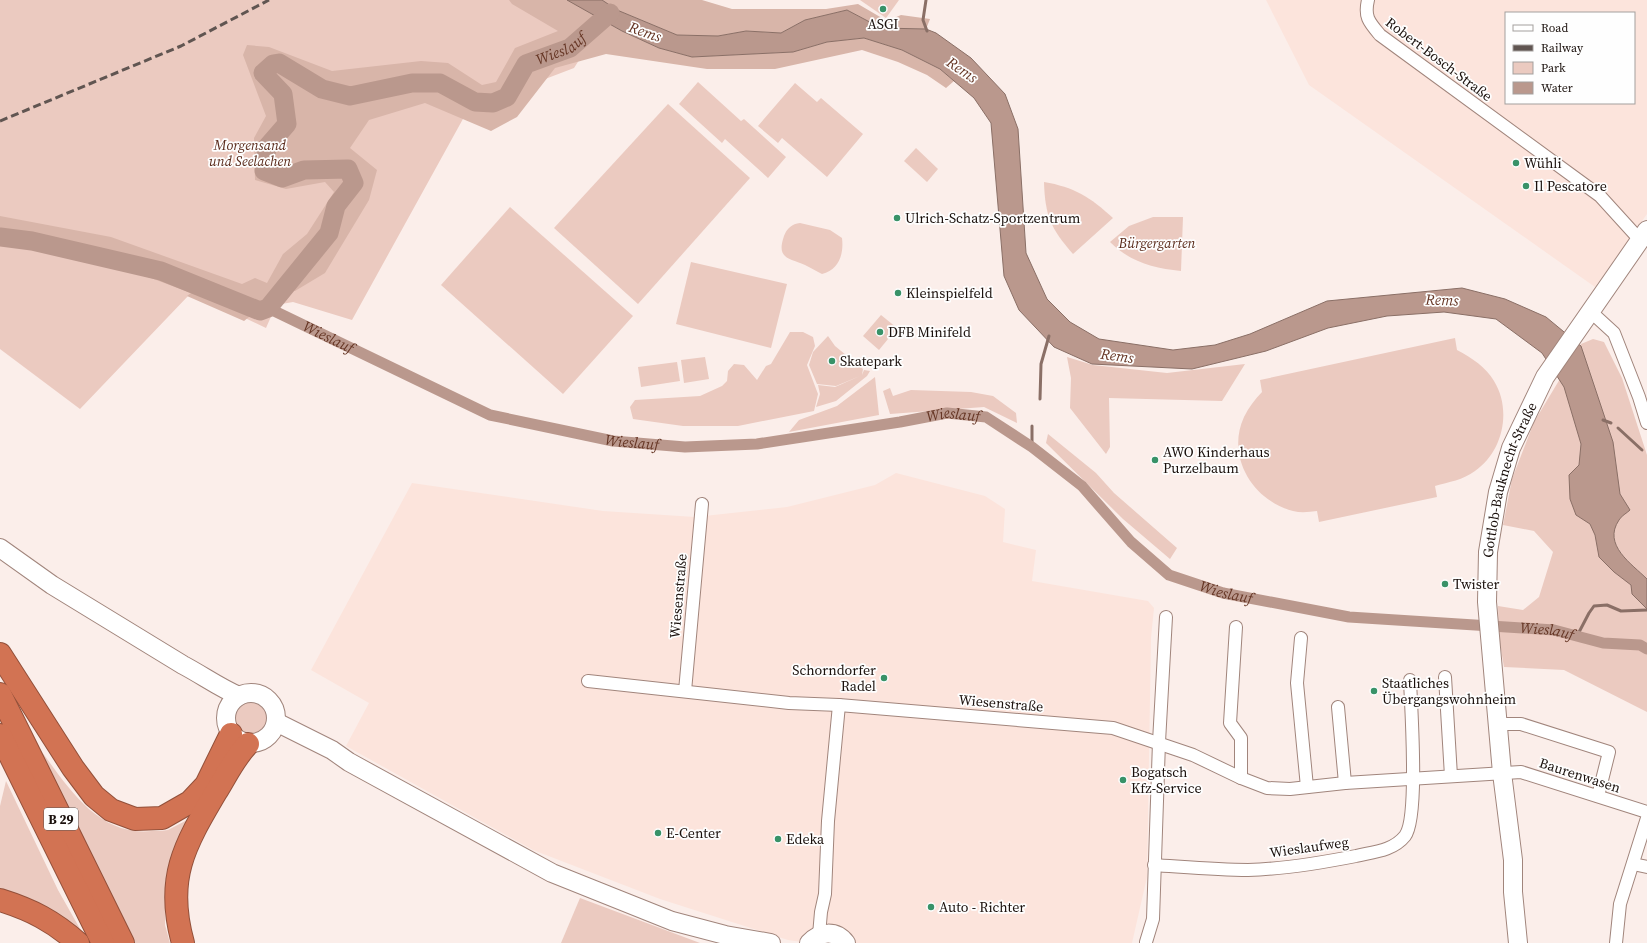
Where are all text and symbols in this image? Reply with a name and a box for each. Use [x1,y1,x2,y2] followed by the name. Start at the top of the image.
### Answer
[878,4,888,14] marker: ASGI
[1382,12,1496,106] street label: Robert-Bosch-Straße
[1505,12,1635,104] legend
[867,14,899,34] place label: ASGI
[625,16,665,47] water label: Rems
[1541,20,1568,36] text: Road
[533,26,592,70] water label: Wieslauf
[1541,40,1584,56] text: Railway
[942,51,982,88] water label: Rems
[1541,60,1566,76] text: Park
[1541,80,1573,96] text: Water
[209,135,291,171] park label: Morgensand und Seelachen
[1524,153,1562,173] place label: Wühli
[1511,158,1521,168] marker: Wühli
[1534,176,1607,196] place label: Il Pescatore
[1521,181,1531,191] marker: Il Pescatore
[905,208,1081,228] place label: Ulrich-Schatz-Sportzentrum
[892,213,902,223] marker: Ulrich-Schatz-Sportzentrum
[1118,233,1196,253] park label: Bürgergarten
[906,283,993,303] place label: Kleinspielfeld
[893,288,903,298] marker: Kleinspielfeld
[1424,288,1460,311] water label: Rems
[300,315,360,359] water label: Wieslauf
[888,322,971,342] place label: DFB Minifeld
[875,327,885,337] marker: DFB Minifeld
[1098,343,1136,368] water label: Rems
[840,351,902,371] place label: Skatepark
[827,356,837,366] marker: Skatepark
[1478,399,1541,558] street label: Gottlob-Bauknecht-Straße
[924,402,984,427] water label: Wieslauf
[603,429,662,455] water label: Wieslauf
[1163,442,1270,478] place label: AWO Kinderhaus Purzelbaum
[1150,455,1160,465] marker: AWO Kinderhaus Purzelbaum
[664,553,692,639] street label: Wiesenstraße
[1453,574,1500,594] place label: Twister
[1197,575,1257,609] water label: Wieslauf
[1440,579,1450,589] marker: Twister
[1520,617,1579,645] water label: Wieslauf
[792,660,876,696] place label: Schorndorfer Radel
[879,673,889,683] marker: Schorndorfer Radel
[1382,673,1517,709] place label: Staatliches Übergangswohnheim
[1369,686,1379,696] marker: Staatliches Übergangswohnheim
[958,689,1044,717] street label: Wiesenstraße
[1537,752,1624,798] street label: Baurenwasen
[1131,762,1202,798] place label: Bogatsch Kfz-Service
[1118,775,1128,785] marker: Bogatsch Kfz-Service
[44,808,78,830] road number: B 29
[666,823,721,843] place label: E-Center
[653,828,663,838] marker: E-Center
[786,829,825,849] place label: Edeka
[1268,832,1350,862] street label: Wieslaufweg
[773,834,783,844] marker: Edeka
[939,897,1025,917] place label: Auto - Richter
[926,902,936,912] marker: Auto - Richter

